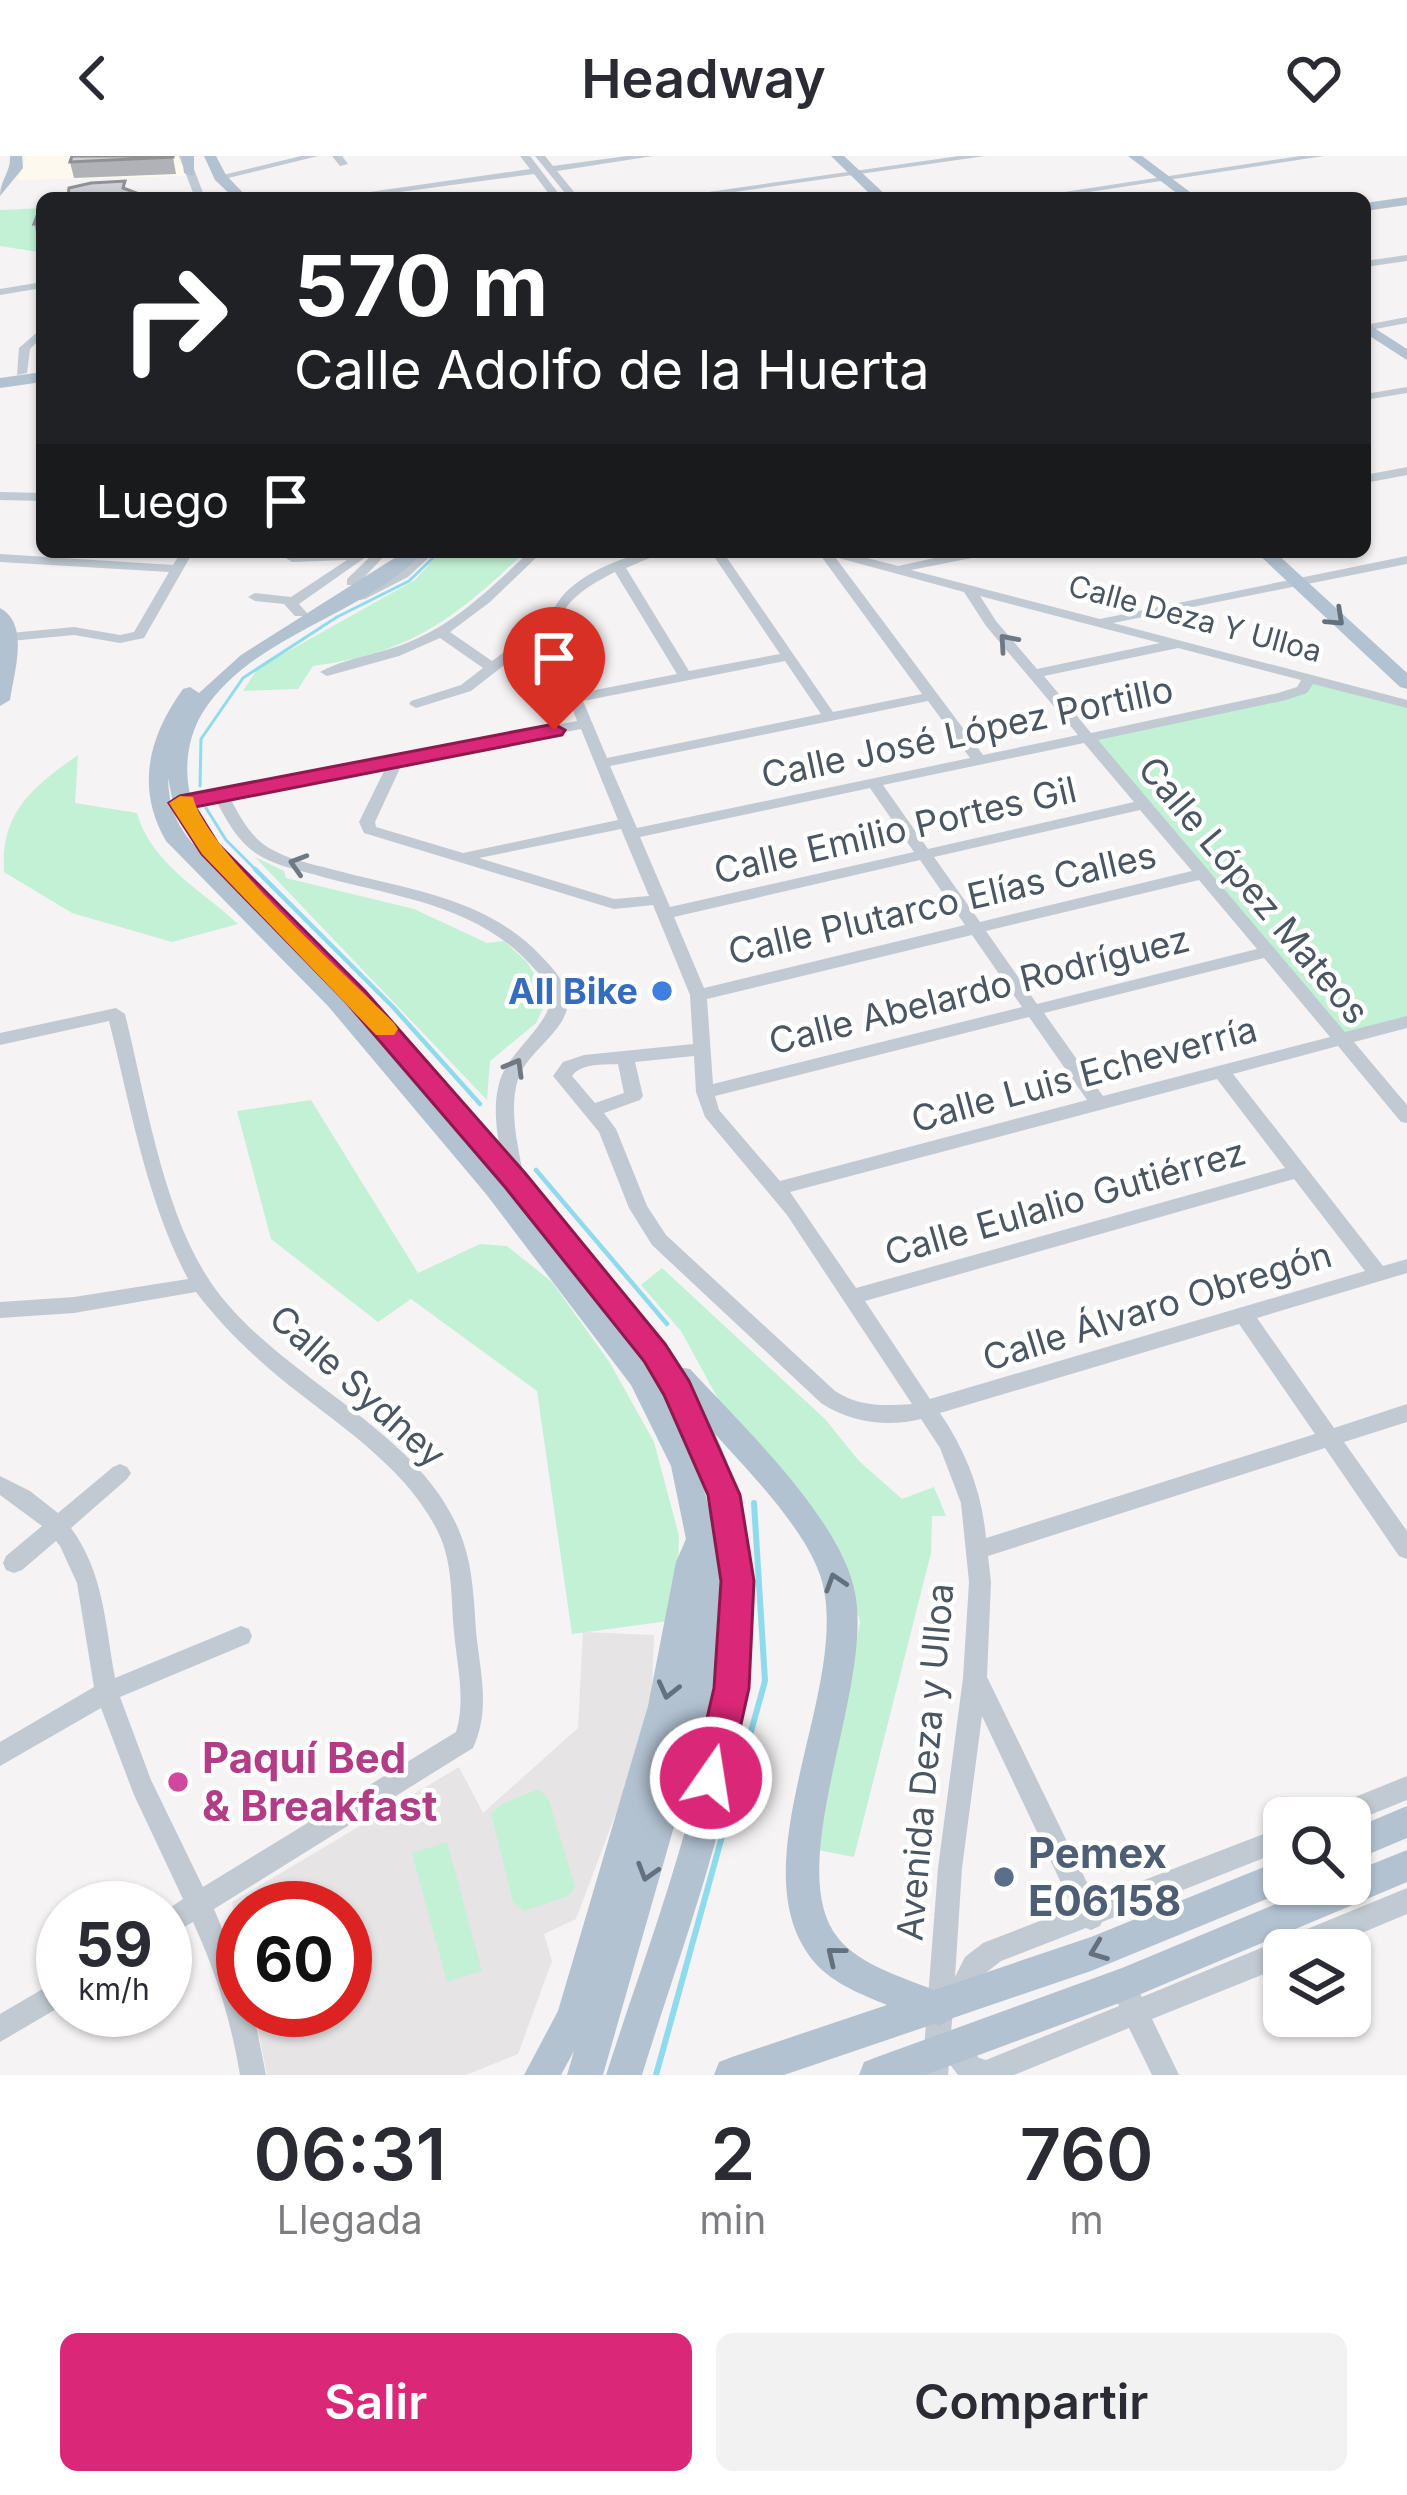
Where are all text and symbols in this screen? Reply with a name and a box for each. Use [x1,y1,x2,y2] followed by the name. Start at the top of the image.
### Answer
[60,45,126,111] icon: back
[1281,45,1347,111] icon: heart
[581,46,826,111] text: Headway
[294,235,548,336] text: 570 m
[96,240,252,396] icon: right
[294,337,930,402] text: Calle Adolfo de la Huerta
[253,468,319,534] icon: arrive
[96,474,229,529] text: Luego
[1065,567,1326,669] street label: Calle Deza Y Ulloa
[1322,603,1344,625] one-way arrow
[503,607,605,730] pin
[521,625,587,691] icon: arrive
[1000,634,1022,656] one-way arrow
[757,667,1177,797] street label: Calle José López Portillo
[1129,747,1379,1033] street label: Calle López Mateos
[710,767,1080,893] street label: Calle Emilio Portes Gil
[724,832,1160,974] street label: Calle Plutarco Elías Calles
[288,853,309,878] one-way arrow
[764,916,1194,1064] street label: Calle Abelardo Rodríguez
[508,969,638,1013] place label: All Bike
[649,978,675,1004] marker: All Bike
[906,1007,1262,1141] street label: Calle Luis Echeverría
[501,1058,524,1080] one-way arrow
[880,1129,1250,1275] street label: Calle Eulalio Gutiérrez
[977,1232,1337,1380] street label: Calle Álvaro Obregón
[261,1296,455,1476] street label: Calle Sydney
[825,1573,850,1594] one-way arrow
[887,1581,963,1943] street label: Avenida Deza y Ulloa
[657,1680,682,1700] one-way arrow
[648,1715,774,1841] position arrow
[202,1732,437,1831] place label: Paquí Bed & Breakfast
[165,1769,191,1795] marker: Paquí Bed & Breakfast
[1263,1797,1371,2037] map controls
[1263,1797,1371,1905] button: search
[1028,1827,1181,1926] place label: Pemex E06158
[636,1861,661,1882] one-way arrow
[991,1864,1017,1890] marker: Pemex E06158
[216,1881,372,2037] speed limit sign: 60
[75,1908,153,1980] text: 59
[1263,1929,1371,2037] button: layers
[1089,1937,1110,1962] one-way arrow
[827,1948,849,1970] one-way arrow
[78,1971,150,2007] text: km/h
[253,2110,446,2197] text: 06:31
[710,2110,755,2197] text: 2
[1020,2110,1154,2197] text: 760
[277,2196,423,2243] text: Llegada
[700,2196,766,2243] text: min
[1070,2196,1104,2243] text: m
[60,2333,692,2471] button: Salir
[716,2333,1347,2471] button: Compartir

